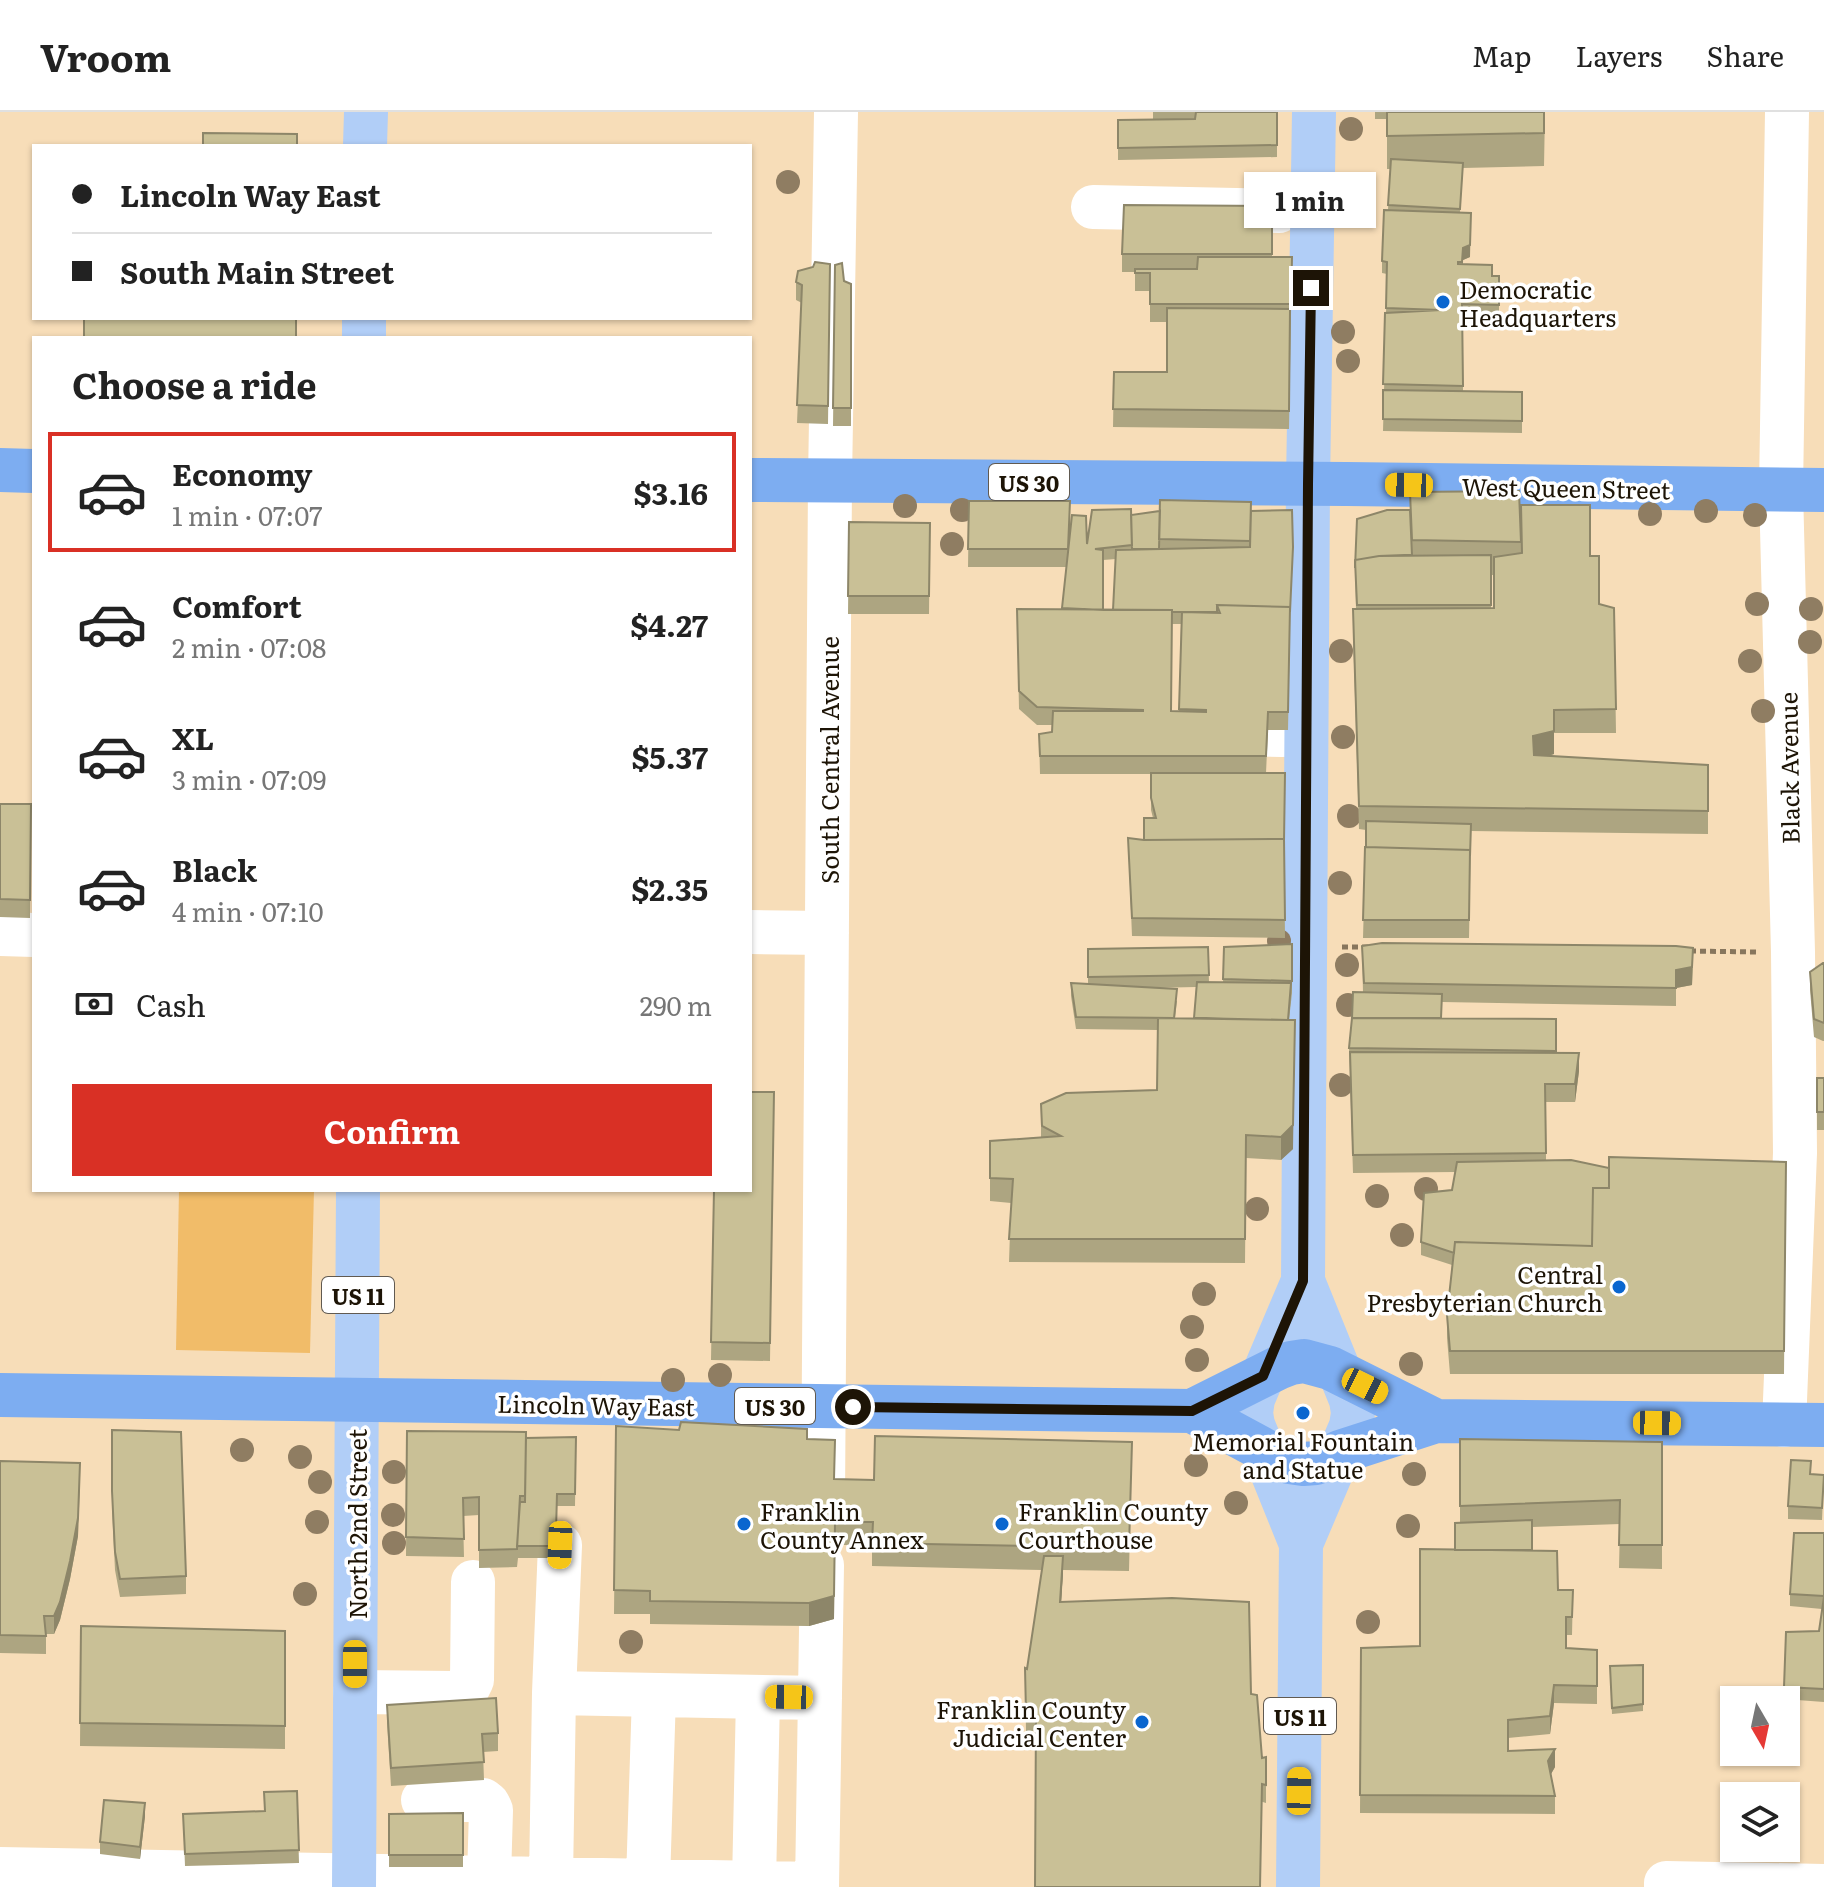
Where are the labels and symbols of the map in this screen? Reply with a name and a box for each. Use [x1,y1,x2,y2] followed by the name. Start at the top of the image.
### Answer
[1245,172,1377,228] callout: 1 min
[1293,270,1329,306] route end
[1459,271,1616,334] place label: Democratic Headquarters
[1434,293,1452,311] marker: Democratic Headquarters
[989,464,1069,500] road number: US 30
[1461,468,1671,506] street label: West Queen Street
[1385,473,1433,497] car
[811,636,846,884] street label: South Central Avenue
[1769,692,1807,844] street label: Black Avenue
[1367,1256,1603,1319] place label: Central Presbyterian Church
[322,1277,394,1313] road number: US 11
[1610,1278,1628,1296] marker: Central Presbyterian Church
[1338,1365,1392,1407] car
[497,1385,695,1423] street label: Lincoln Way East
[735,1388,815,1424] road number: US 30
[835,1389,871,1425] route start
[1294,1404,1312,1422] marker: Memorial Fountain and Statue
[1633,1411,1681,1435] car
[1192,1423,1414,1486] place label: Memorial Fountain and Statue
[339,1428,374,1619] street label: North 2nd Street
[760,1493,924,1556] place label: Franklin County Annex
[1018,1493,1208,1556] place label: Franklin County Courthouse
[735,1515,753,1533] marker: Franklin County Annex
[993,1515,1011,1533] marker: Franklin County Courthouse
[547,1521,573,1569] car
[343,1640,367,1688] car
[765,1685,813,1709] car
[1720,1686,1800,1766] north arrow
[936,1691,1127,1754] place label: Franklin County Judicial Center
[1264,1698,1336,1734] road number: US 11
[1133,1713,1151,1731] marker: Franklin County Judicial Center
[1287,1767,1311,1815] car

